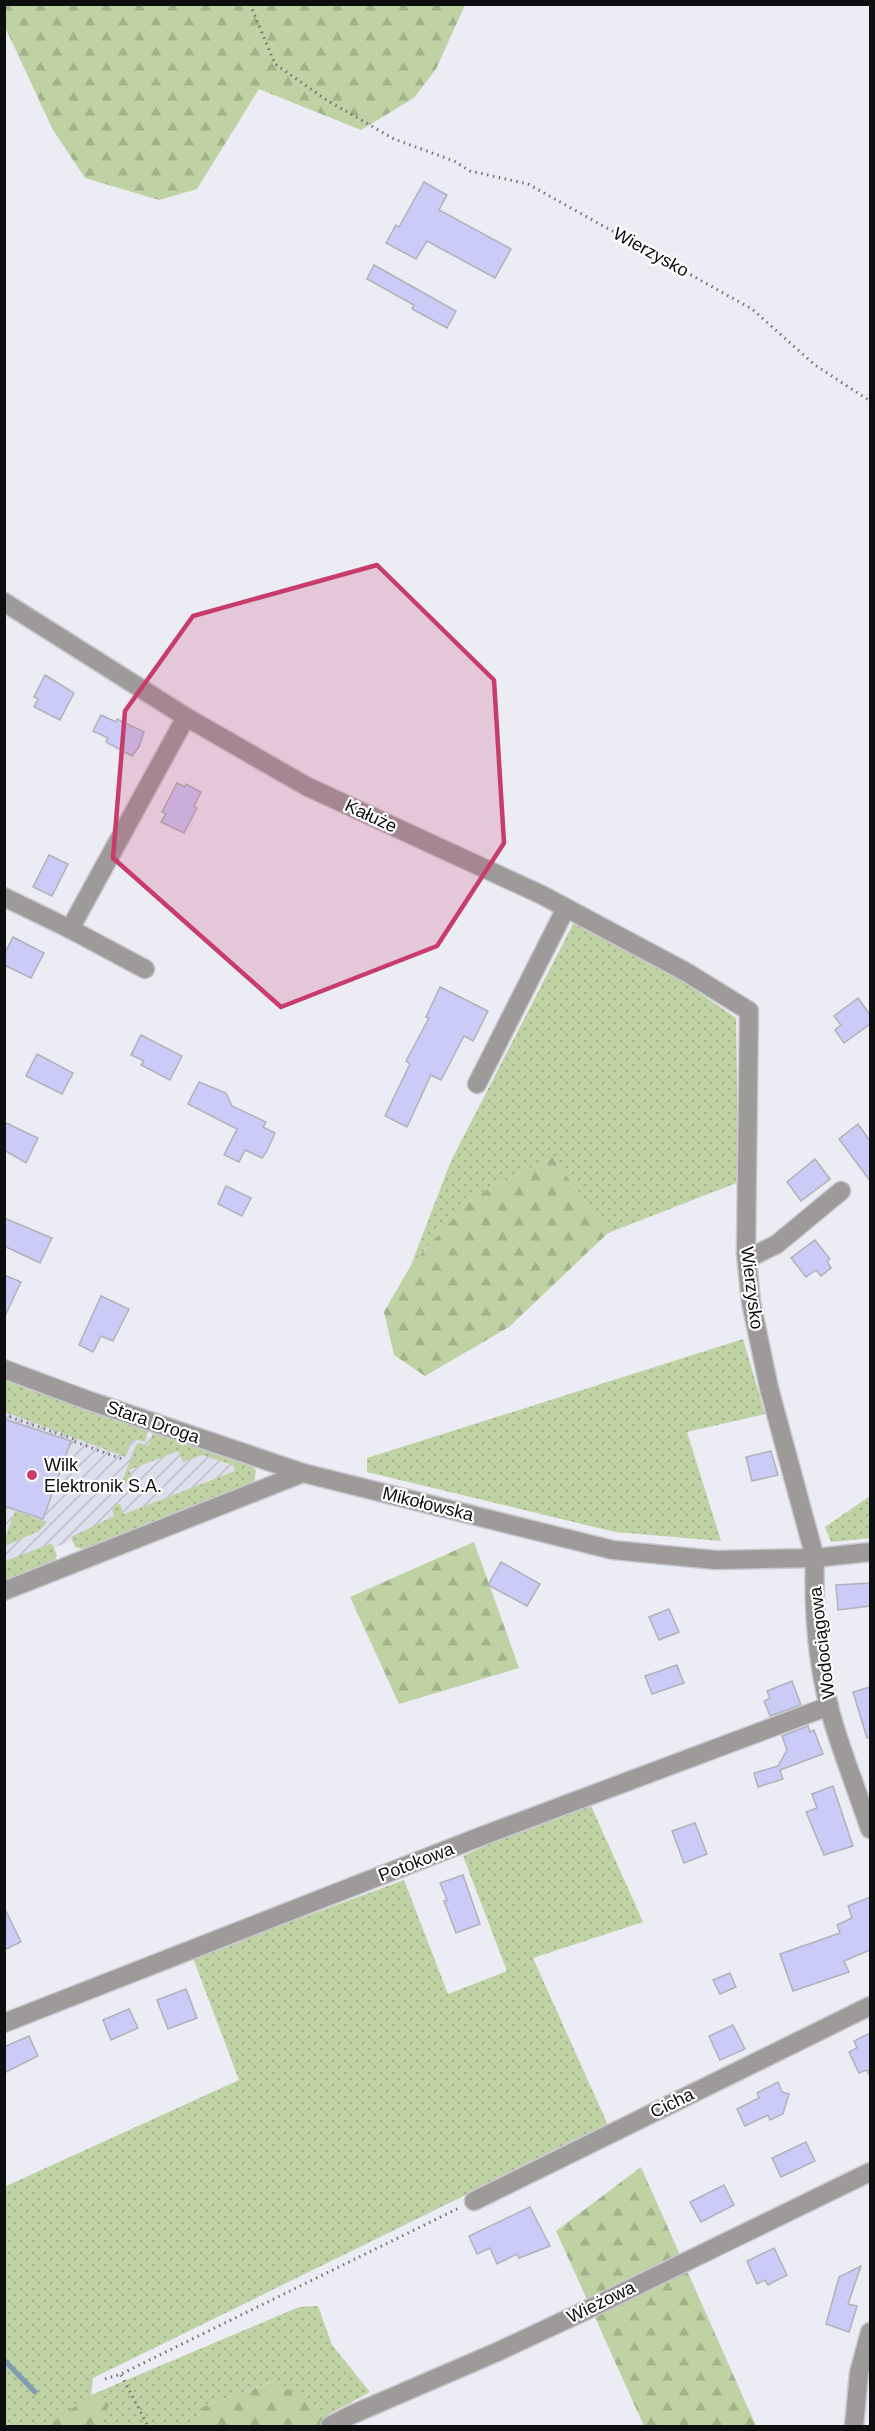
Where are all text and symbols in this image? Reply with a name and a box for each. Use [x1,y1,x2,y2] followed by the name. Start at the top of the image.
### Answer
[610,223,692,281] street label: Wierzysko
[342,795,400,837] street label: Kałuże
[737,1246,767,1330] street label: Wierzysko
[104,1397,203,1448] street label: Stara Droga
[44,1455,162,1496] place label: Wilk Elektronik S.A.
[25,1468,39,1482] marker: Wilk Elektronik S.A.
[380,1483,477,1525] street label: Mikołowska
[805,1585,839,1700] street label: Wodociągowa
[376,1838,457,1886] street label: Potokowa
[647,2083,698,2122] street label: Cicha
[564,2277,639,2327] street label: Wieżowa

